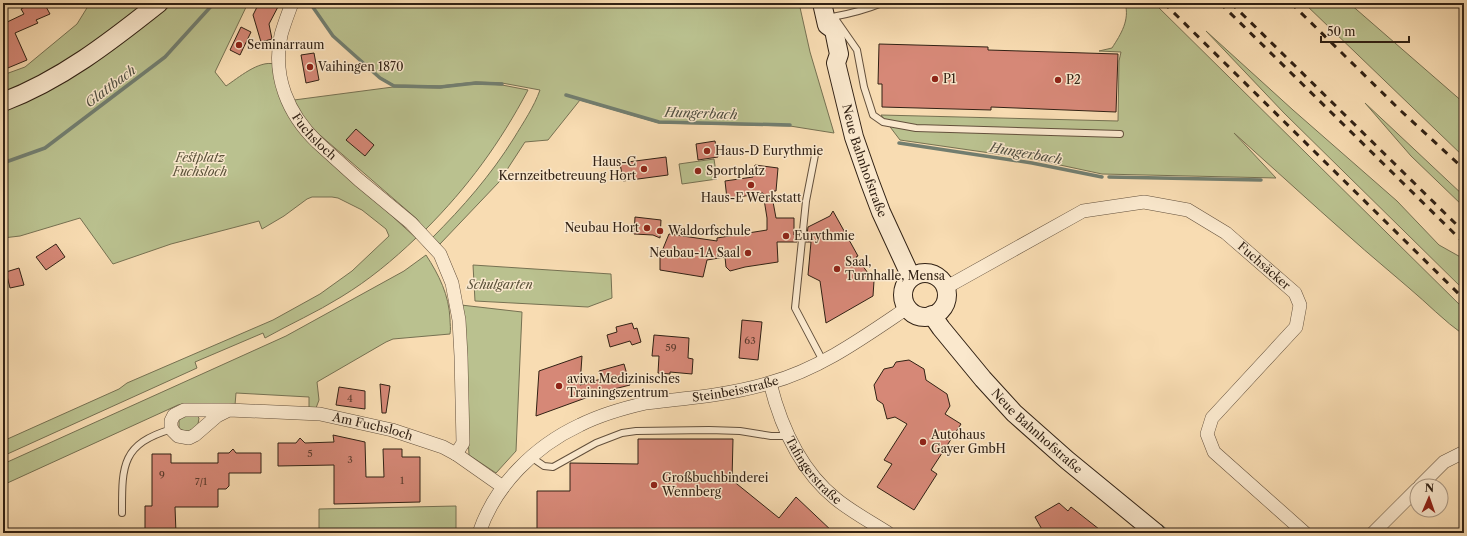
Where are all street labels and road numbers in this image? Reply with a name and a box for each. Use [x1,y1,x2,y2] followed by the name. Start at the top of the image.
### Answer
[839,103,891,220] street label: Neue Bahnhofstraße
[289,110,340,163] street label: Fuchsloch
[1235,239,1294,293] street label: Fuchsäcker
[691,373,781,405] street label: Steinbeisstraße
[989,385,1086,477] street label: Neue Bahnhofstraße
[330,409,415,444] street label: Am Fuchsloch
[783,434,845,508] street label: Tafingerstraße

